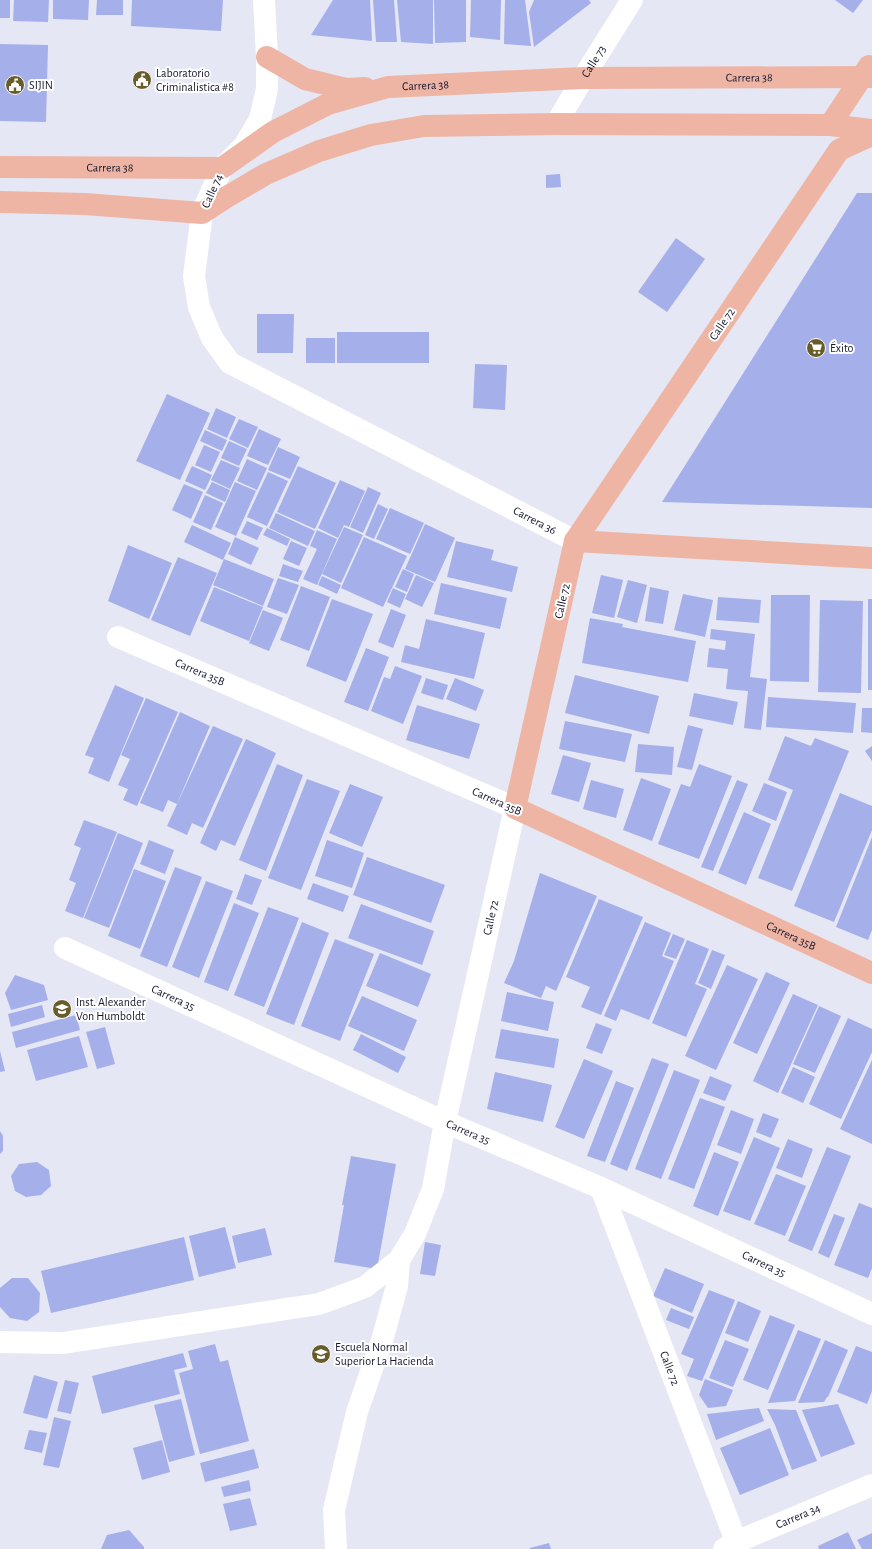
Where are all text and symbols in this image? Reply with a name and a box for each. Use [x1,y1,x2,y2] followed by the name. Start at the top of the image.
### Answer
[579,43,608,79] street label: Calle 73
[156,67,234,93] place label: Laboratorio Criminalistica #8
[131,69,153,91] public building icon: Laboratorio Criminalistica #8
[726,71,773,84] street label: Carrera 38
[4,74,26,96] public building icon: SIJIN
[402,78,449,92] street label: Carrera 38
[29,79,53,91] place label: SIJIN
[86,161,134,174] street label: Carrera 38
[199,172,225,210] street label: Calle 74
[707,305,737,342] street label: Calle 72
[805,337,827,359] supermarket icon: Éxito
[830,341,854,354] place label: Éxito
[511,504,559,537] street label: Carrera 36
[552,582,572,620] street label: Calle 72
[173,656,227,688] street label: Carrera 35B
[471,785,523,817] street label: Carrera 35B
[481,898,500,936] street label: Calle 72
[765,919,818,952] street label: Carrera 35B
[150,982,197,1013] street label: Carrera 35
[76,996,146,1022] place label: Inst. Alexander Von Humboldt
[51,998,73,1020] school or university icon: Inst. Alexander Von Humboldt
[444,1117,492,1146] street label: Carrera 35
[740,1249,787,1279] street label: Carrera 35
[335,1341,434,1367] place label: Escuela Normal Superior La Hacienda
[310,1343,332,1365] school or university icon: Escuela Normal Superior La Hacienda
[658,1349,682,1388] street label: Calle 72
[774,1501,822,1531] street label: Carrera 34

